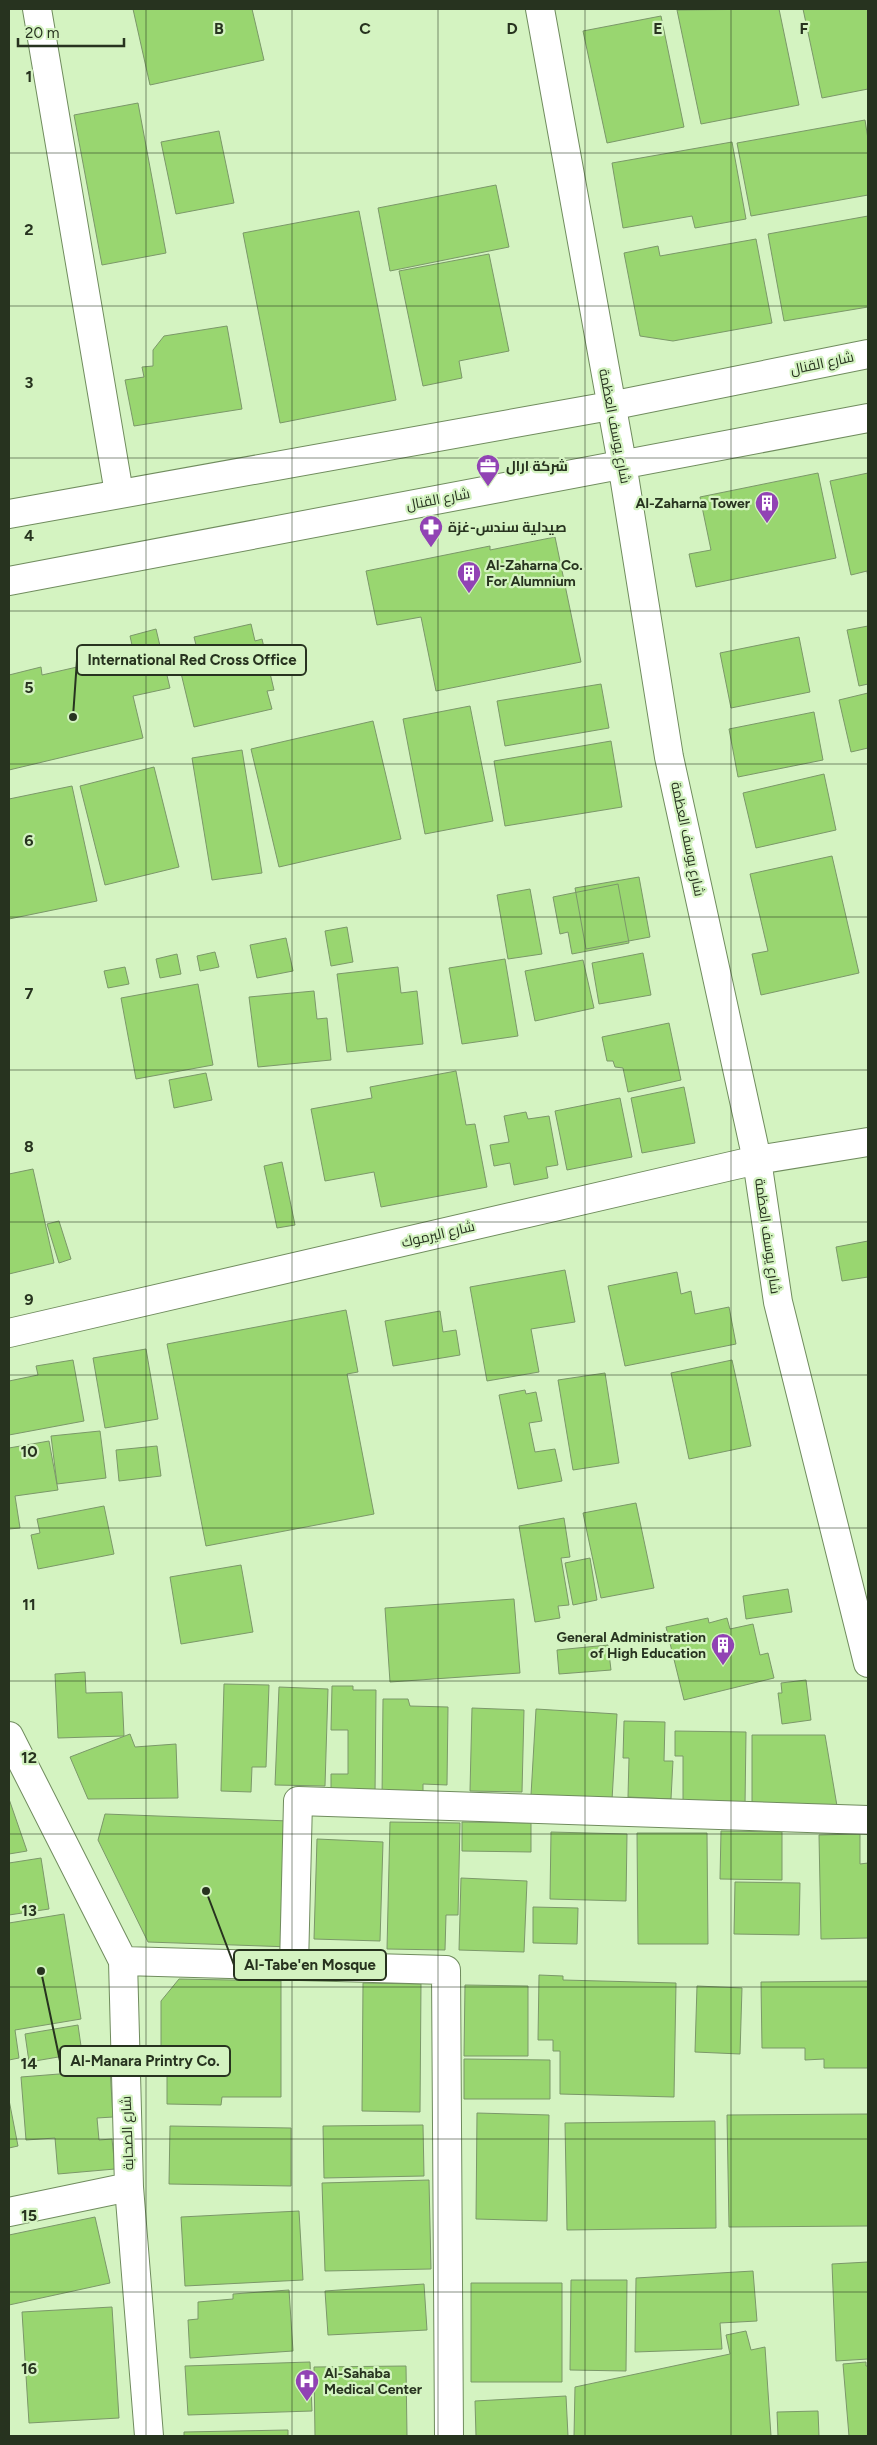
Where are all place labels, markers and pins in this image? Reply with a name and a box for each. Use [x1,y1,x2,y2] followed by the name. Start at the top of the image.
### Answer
[475,453,501,487] office icon: شركة ارال
[506,458,568,475] place label: شركة ارال
[754,490,780,524] building icon: Al-Zaharna Tower
[635,495,751,512] place label: Al-Zaharna Tower
[418,514,444,548] pharmacy icon: صيدلية سندس-غزة
[448,519,567,536] place label: صيدلية سندس-غزة
[486,557,583,590] place label: Al-Zaharna Co. For Alumnium
[456,560,482,594] building icon: Al-Zaharna Co. For Alumnium
[77,645,306,675] callout: International Red Cross Office
[557,1629,706,1662] place label: General Administration of High Education
[710,1632,736,1666] building icon: General Administration of High Education
[234,1950,386,1980] callout: Al-Tabe'en Mosque
[60,2046,230,2076] callout: Al-Manara Printry Co.
[324,2365,423,2398] place label: Al-Sahaba Medical Center
[294,2368,320,2402] hospital icon: Al-Sahaba Medical Center

